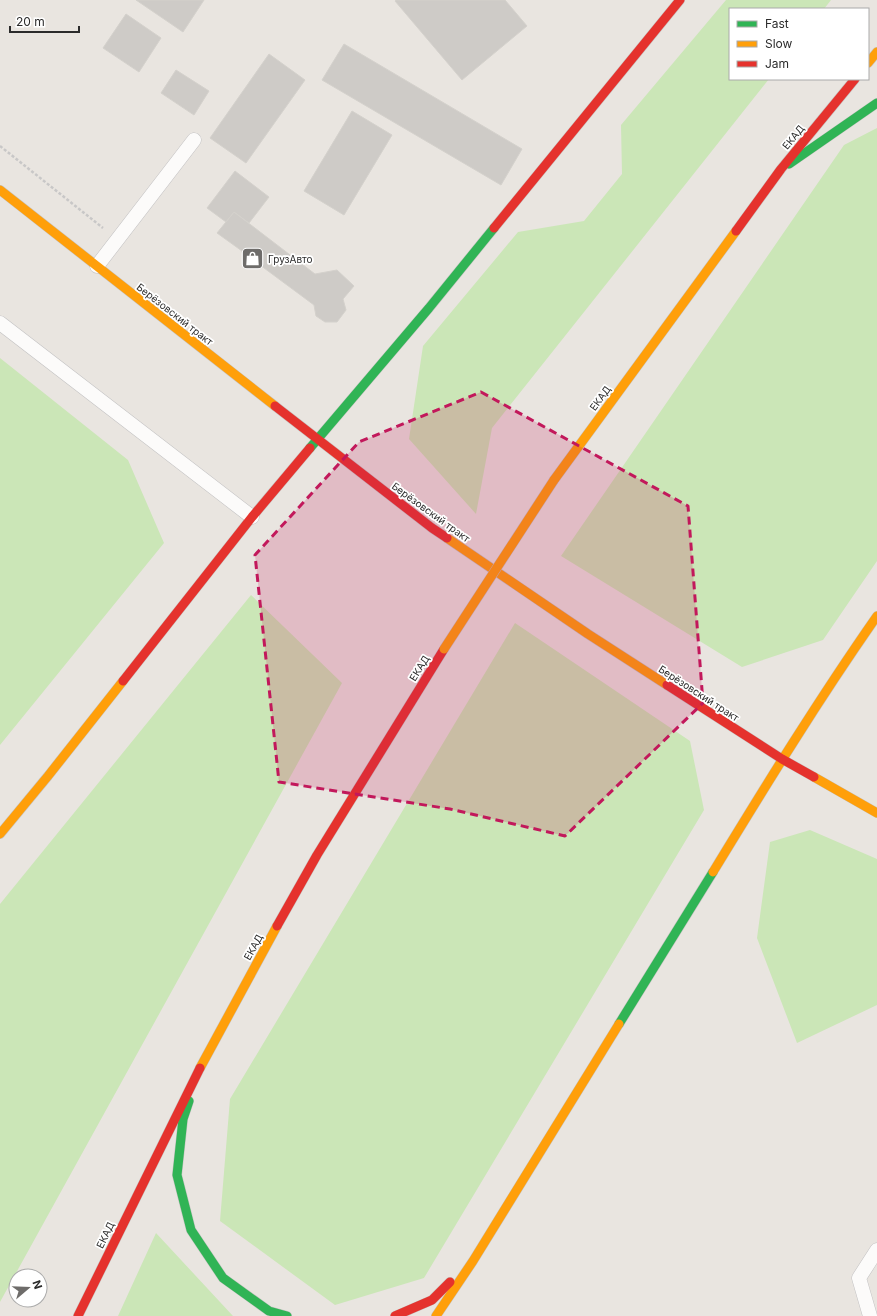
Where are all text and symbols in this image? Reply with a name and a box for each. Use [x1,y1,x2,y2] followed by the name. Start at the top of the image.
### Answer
[10,8,79,34] scale bar
[729,8,869,80] legend
[16,14,45,29] text: 20 m
[765,16,789,31] text: Fast
[765,36,793,51] text: Slow
[765,56,789,71] text: Jam
[780,122,806,152] street label: ЕКАД
[239,246,265,272] shop icon: ГрузАвто
[268,253,313,265] place label: ГрузАвто
[135,281,216,348] street label: Берёзовский тракт
[587,383,613,413] street label: ЕКАД
[390,480,473,544] street label: Берёзовский тракт
[407,653,431,683] street label: ЕКАД
[657,663,742,724] street label: Берёзовский тракт
[241,932,265,962] street label: ЕКАД
[94,1220,116,1250] street label: ЕКАД
[8,1268,48,1308] north arrow
[29,1278,45,1291] text: N

